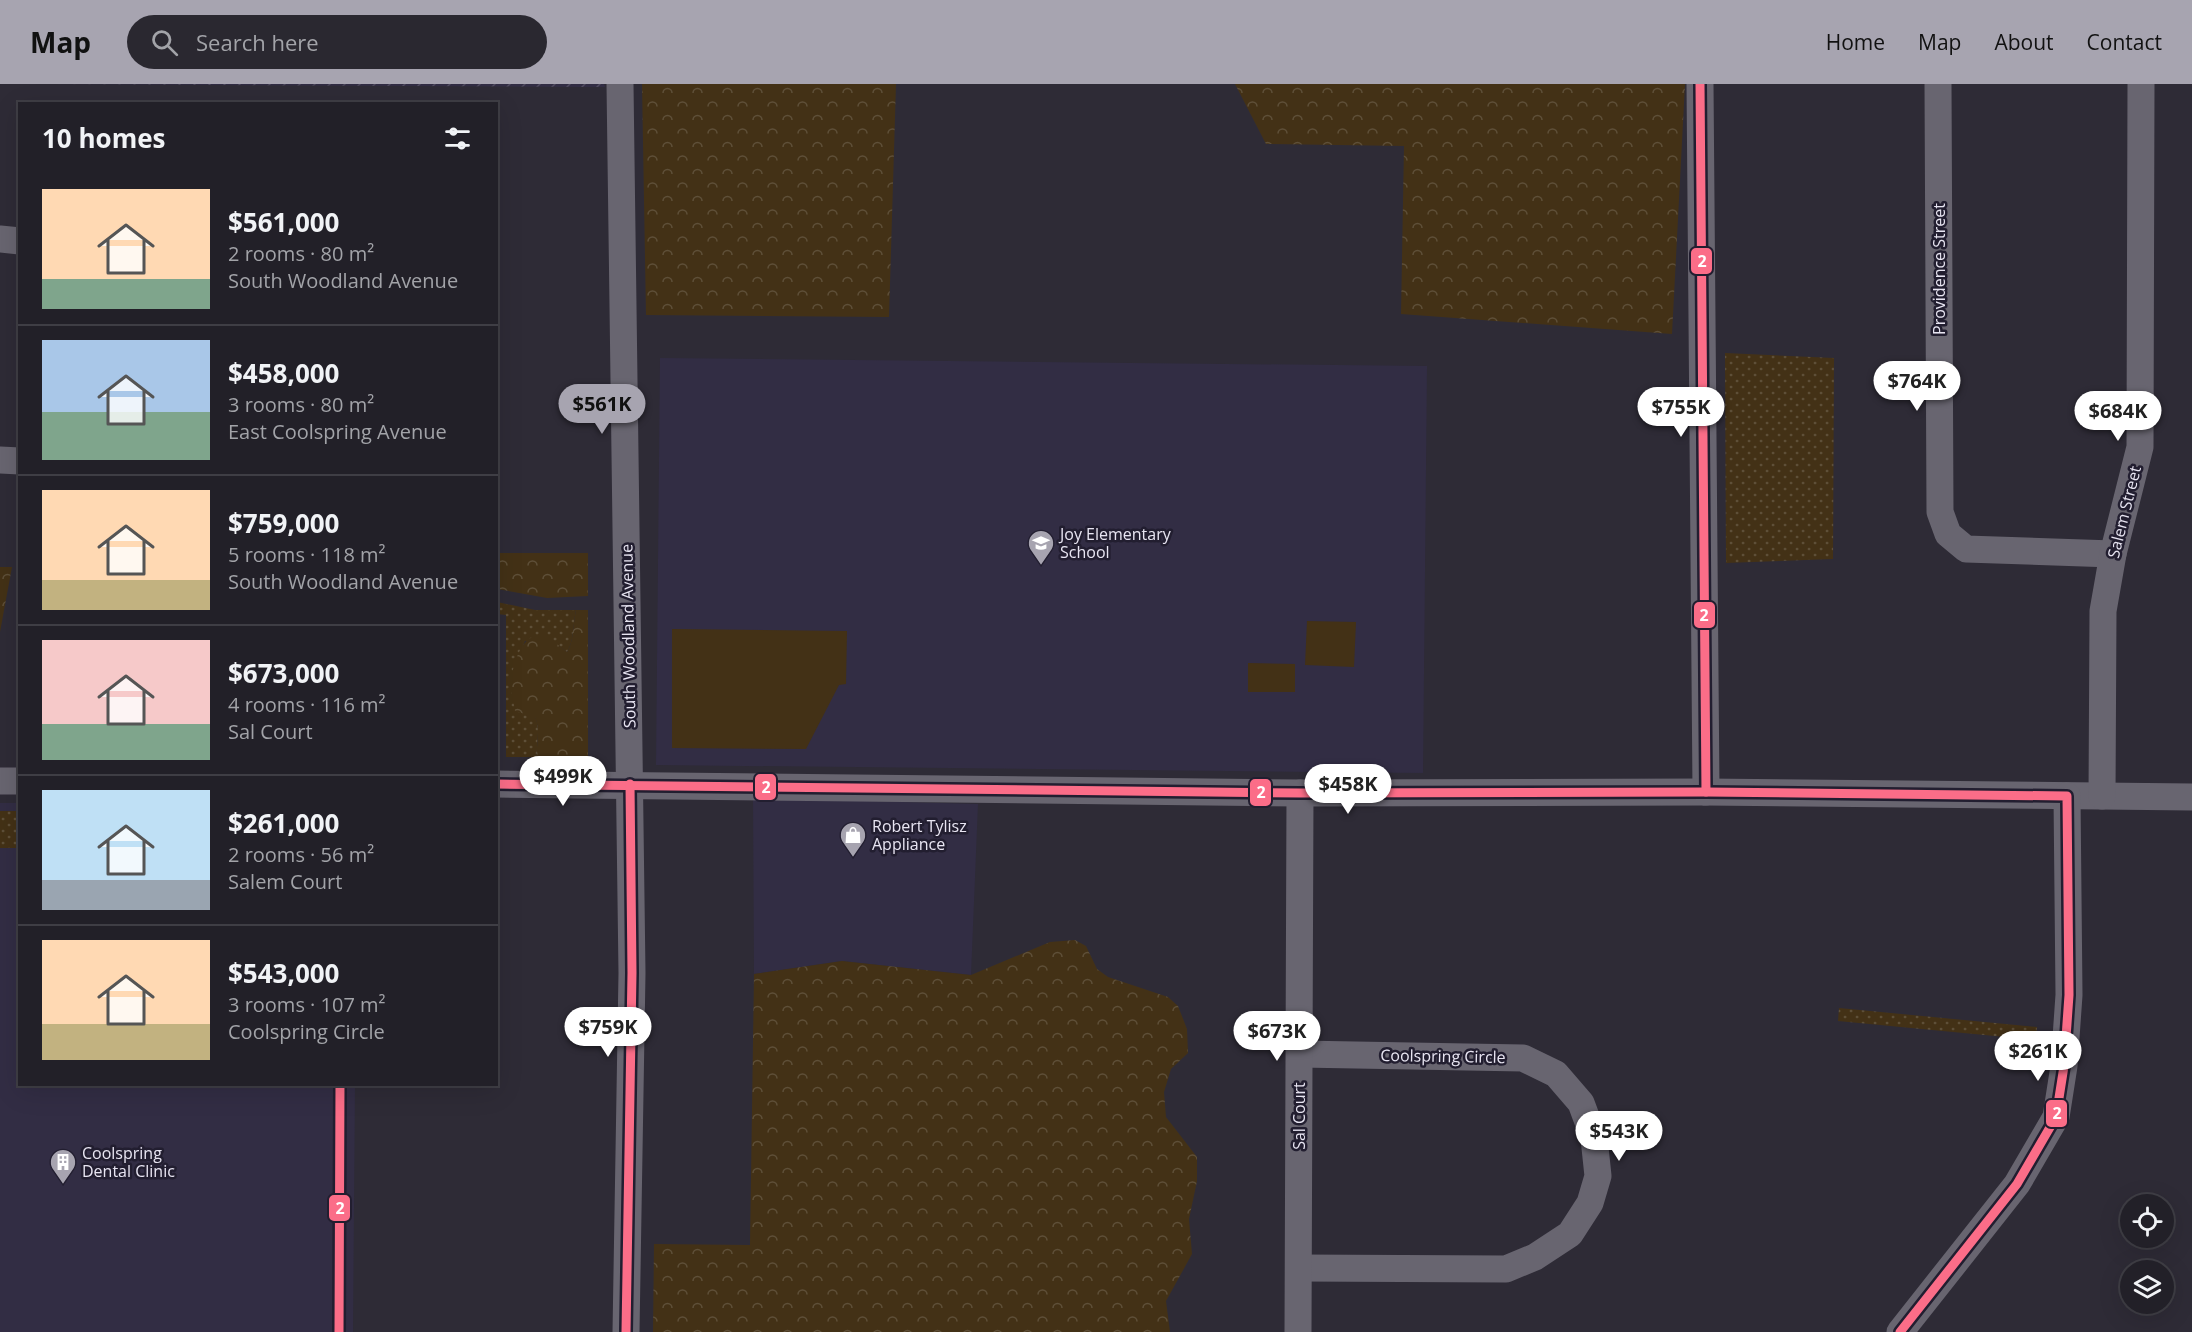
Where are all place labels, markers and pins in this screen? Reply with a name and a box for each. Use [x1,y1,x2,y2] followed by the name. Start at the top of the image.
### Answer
[1875,361,1959,412] pin: $764K
[560,384,644,435] pin: $561K
[1639,387,1723,438] pin: $755K
[2076,391,2160,442] pin: $684K
[1058,523,1172,563] place label: Joy Elementary School
[1026,528,1056,566] school or university icon: Joy Elementary School
[521,756,605,807] pin: $499K
[1306,764,1390,815] pin: $458K
[872,815,967,855] place label: Robert Tylisz Appliance
[838,820,868,858] shop icon: Robert Tylisz Appliance
[566,1007,650,1058] pin: $759K
[1235,1011,1319,1062] pin: $673K
[1996,1031,2080,1082] pin: $261K
[1577,1111,1661,1162] pin: $543K
[82,1142,175,1182] place label: Coolspring Dental Clinic
[48,1147,78,1185] building icon: Coolspring Dental Clinic

